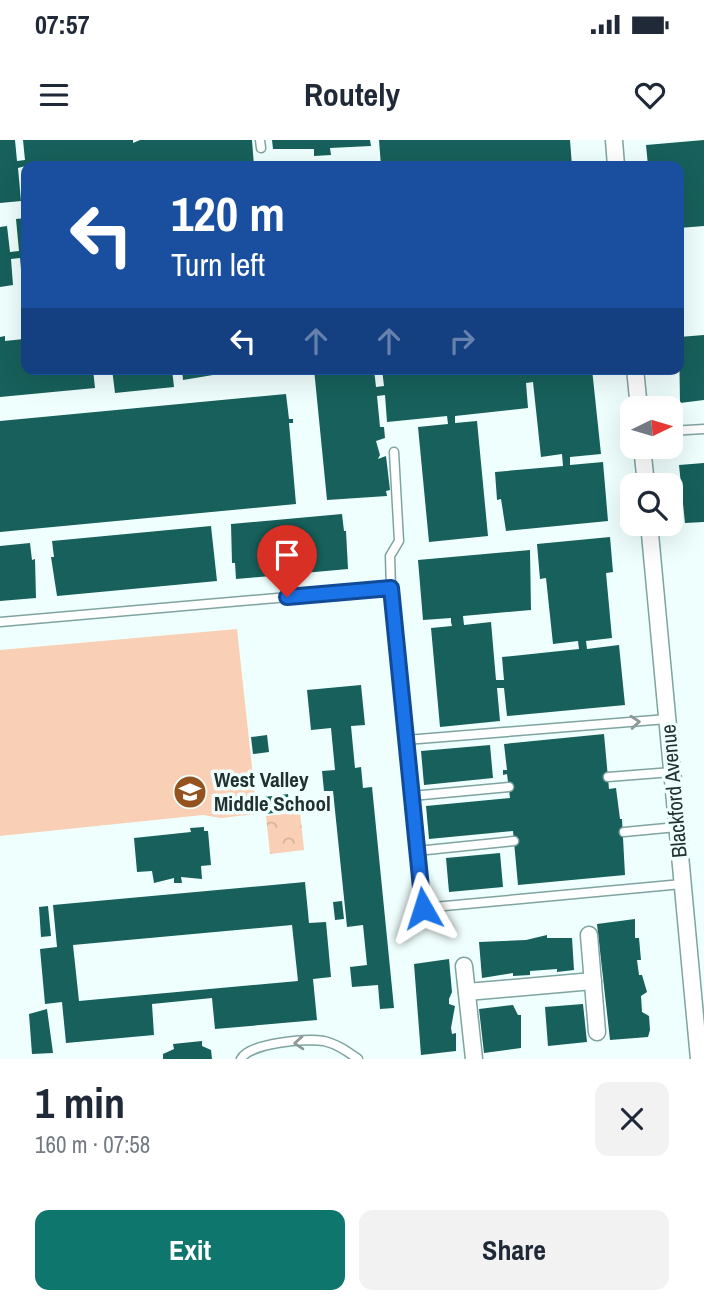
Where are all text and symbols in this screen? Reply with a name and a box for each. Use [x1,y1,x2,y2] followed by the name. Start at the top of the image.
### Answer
[35,7,90,42] text: 07:57
[304,73,400,116] text: Routely
[35,76,73,114] icon: menu
[631,76,669,114] icon: heart
[171,180,285,246] text: 120 m
[56,189,147,280] icon: left
[171,243,265,286] text: Turn left
[224,322,262,360] icon: left
[297,322,335,360] icon: ahead
[370,322,408,360] icon: ahead
[443,322,481,360] icon: right
[620,396,682,458] north arrow
[620,396,683,536] map controls
[620,473,683,536] button: search
[257,525,317,597] pin
[268,536,306,574] icon: arrive
[630,715,641,730] one-way arrow
[653,723,694,859] street label: Blackford Avenue
[214,765,331,818] place label: West Valley Middle School
[171,773,209,811] school or university icon: West Valley Middle School
[386,871,460,945] position arrow
[293,1035,304,1050] one-way arrow
[35,1075,125,1131] text: 1 min
[595,1082,669,1156] button: close
[35,1129,150,1160] text: 160 m · 07:58
[35,1210,345,1290] button: Exit
[359,1210,669,1290] button: Share

